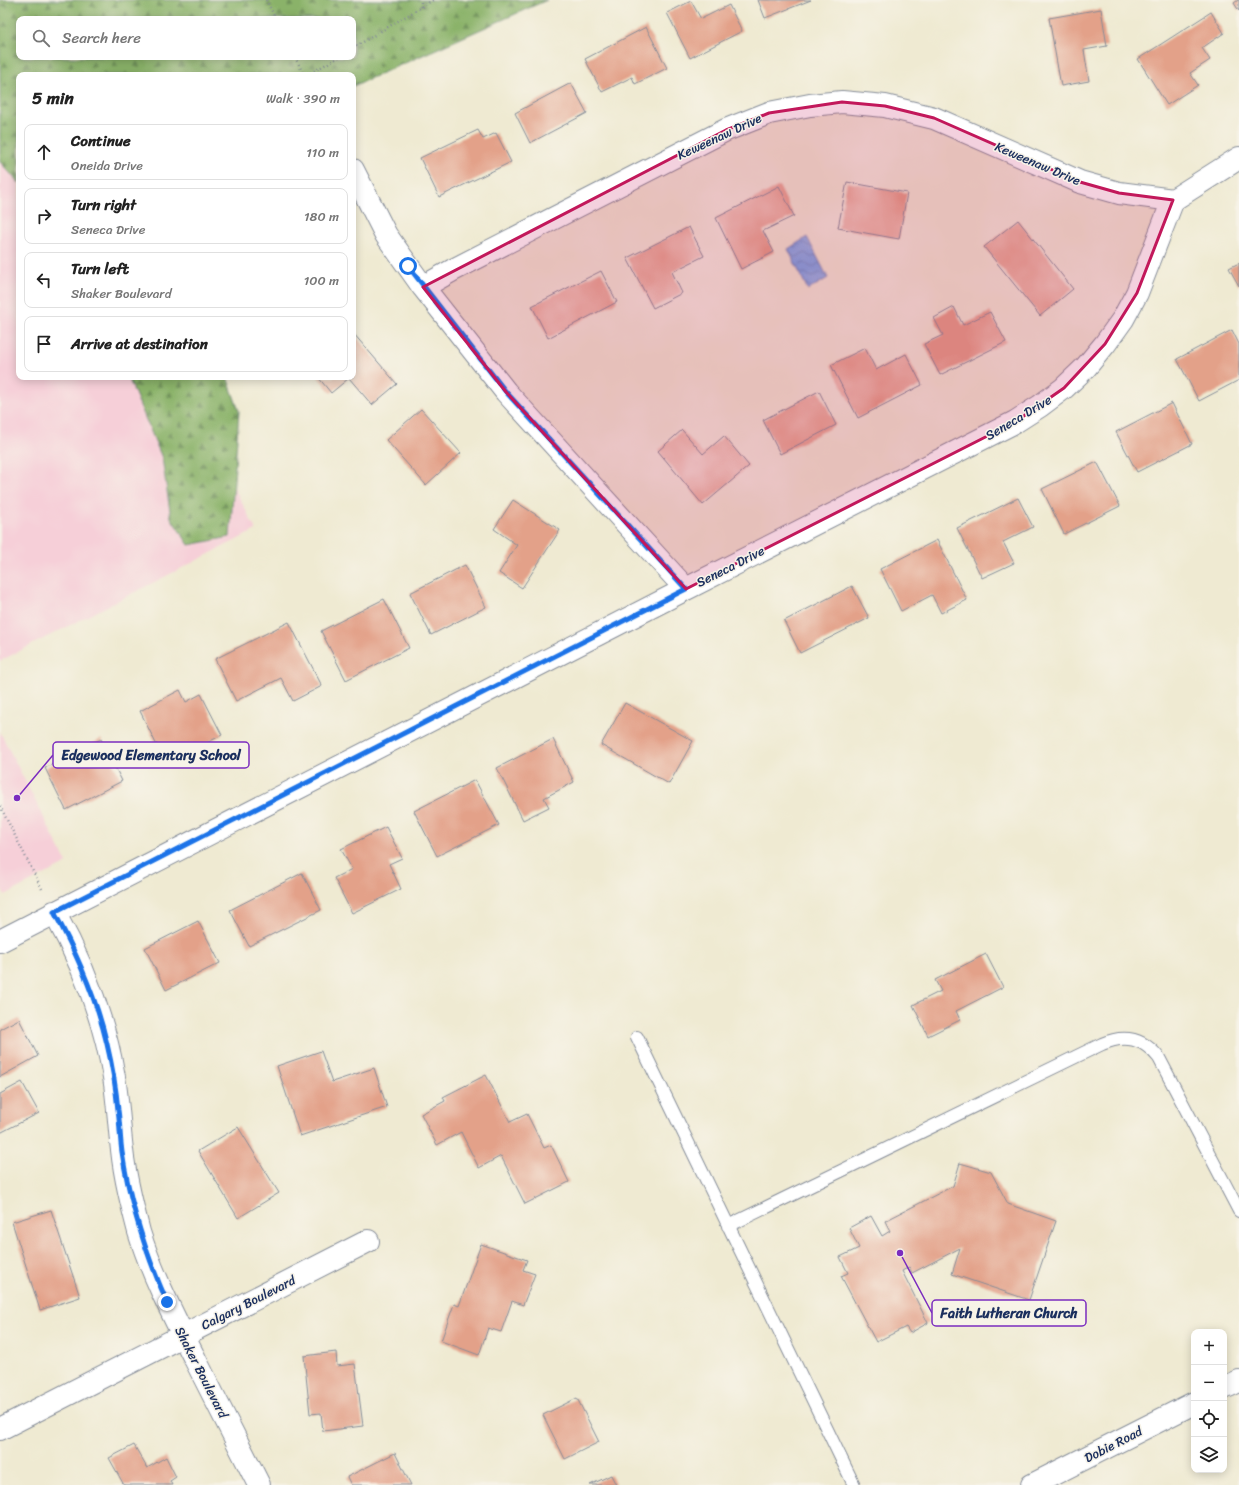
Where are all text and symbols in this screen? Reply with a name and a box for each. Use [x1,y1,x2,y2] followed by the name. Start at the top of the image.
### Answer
[16,16,356,60] search box
[62,25,141,51] text: Search here
[30,27,52,49] icon: search
[32,83,74,113] text: 5 min
[266,87,340,110] text: Walk · 390 m
[673,107,765,166] street label: Keweenaw Drive
[71,128,131,154] text: Continue
[991,135,1084,192] street label: Keweenaw Drive
[33,141,55,163] icon: ahead
[306,141,339,164] text: 110 m
[71,154,143,177] text: Oneida Drive
[71,192,136,218] text: Turn right
[33,205,55,227] icon: right
[304,205,339,228] text: 180 m
[71,218,145,241] text: Seneca Drive
[71,256,129,282] text: Turn left
[399,257,417,275] route start
[33,269,55,291] icon: left
[304,269,339,292] text: 100 m
[71,282,172,305] text: Shaker Boulevard
[71,331,208,357] text: Arrive at destination
[33,333,55,355] icon: arrive
[980,388,1056,446] street label: Seneca Drive
[692,539,769,594] street label: Seneca Drive
[53,742,249,768] callout: Edgewood Elementary School
[61,743,242,768] text: Edgewood Elementary School
[197,1268,301,1336] street label: Calgary Boulevard
[158,1293,176,1311] route end
[932,1300,1086,1326] callout: Faith Lutheran Church
[939,1301,1078,1326] text: Faith Lutheran Church
[168,1322,235,1423] street label: Shaker Boulevard
[1191,1329,1227,1473] map controls
[1191,1329,1227,1365] button: +
[1191,1365,1227,1401] button: −
[1191,1401,1227,1437] button: locate
[1080,1419,1147,1469] street label: Dobie Road
[1191,1437,1227,1473] button: layers

